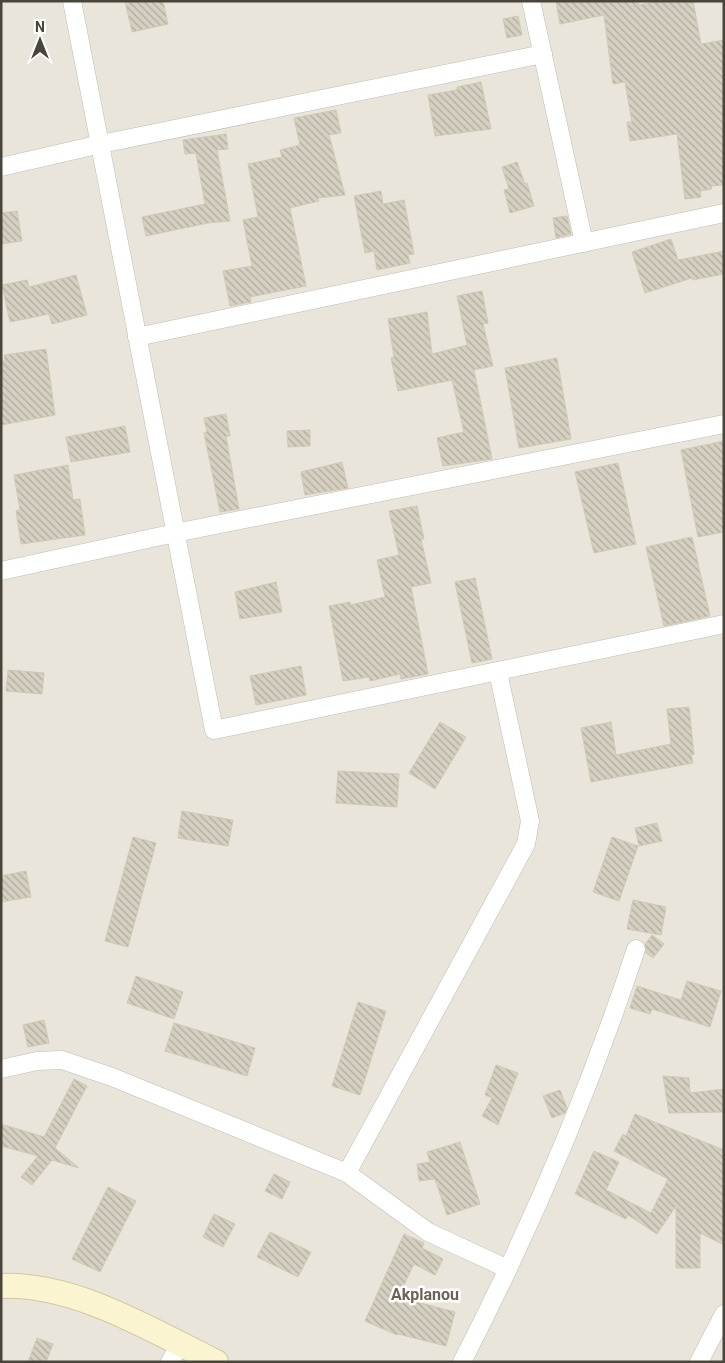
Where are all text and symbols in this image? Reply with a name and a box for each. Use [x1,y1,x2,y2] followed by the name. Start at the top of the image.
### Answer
[15,15,65,65] north arrow
[35,19,45,35] text: N
[391,1285,459,1304] district label: Akplanou

